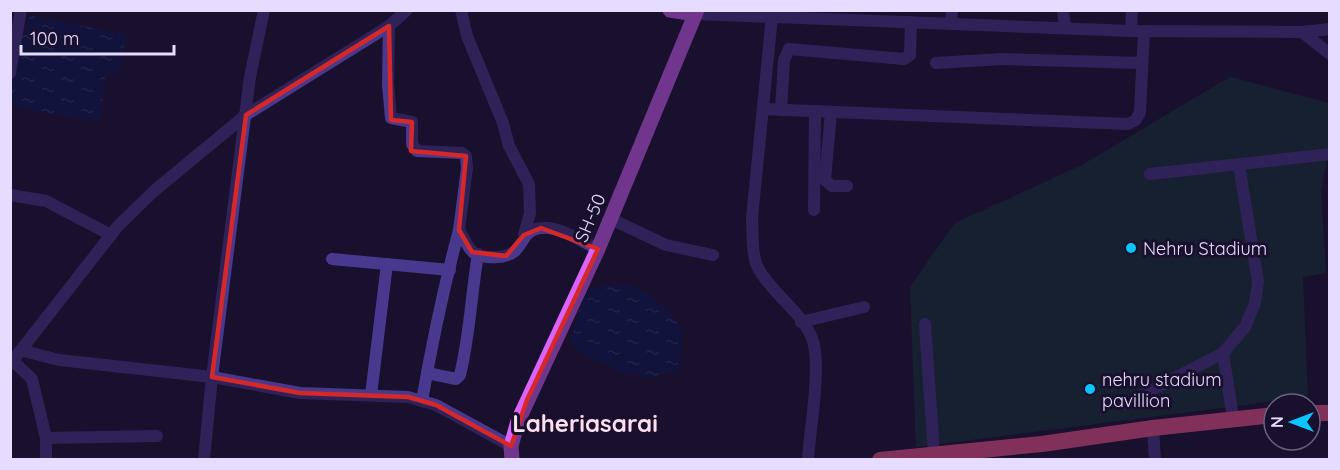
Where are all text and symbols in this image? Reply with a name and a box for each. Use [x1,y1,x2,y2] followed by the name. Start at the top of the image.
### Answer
[21,18,174,56] scale bar
[30,27,79,50] text: 100 m
[570,190,610,246] street label: SH-50
[1143,237,1267,260] place label: Nehru Stadium
[1124,241,1138,255] marker: Nehru Stadium
[1102,368,1222,412] place label: nehru stadium pavillion
[1083,382,1097,396] marker: nehru stadium pavillion
[1262,392,1322,452] north arrow
[512,408,658,438] district label: Laheriasarai
[1267,416,1287,428] text: N

